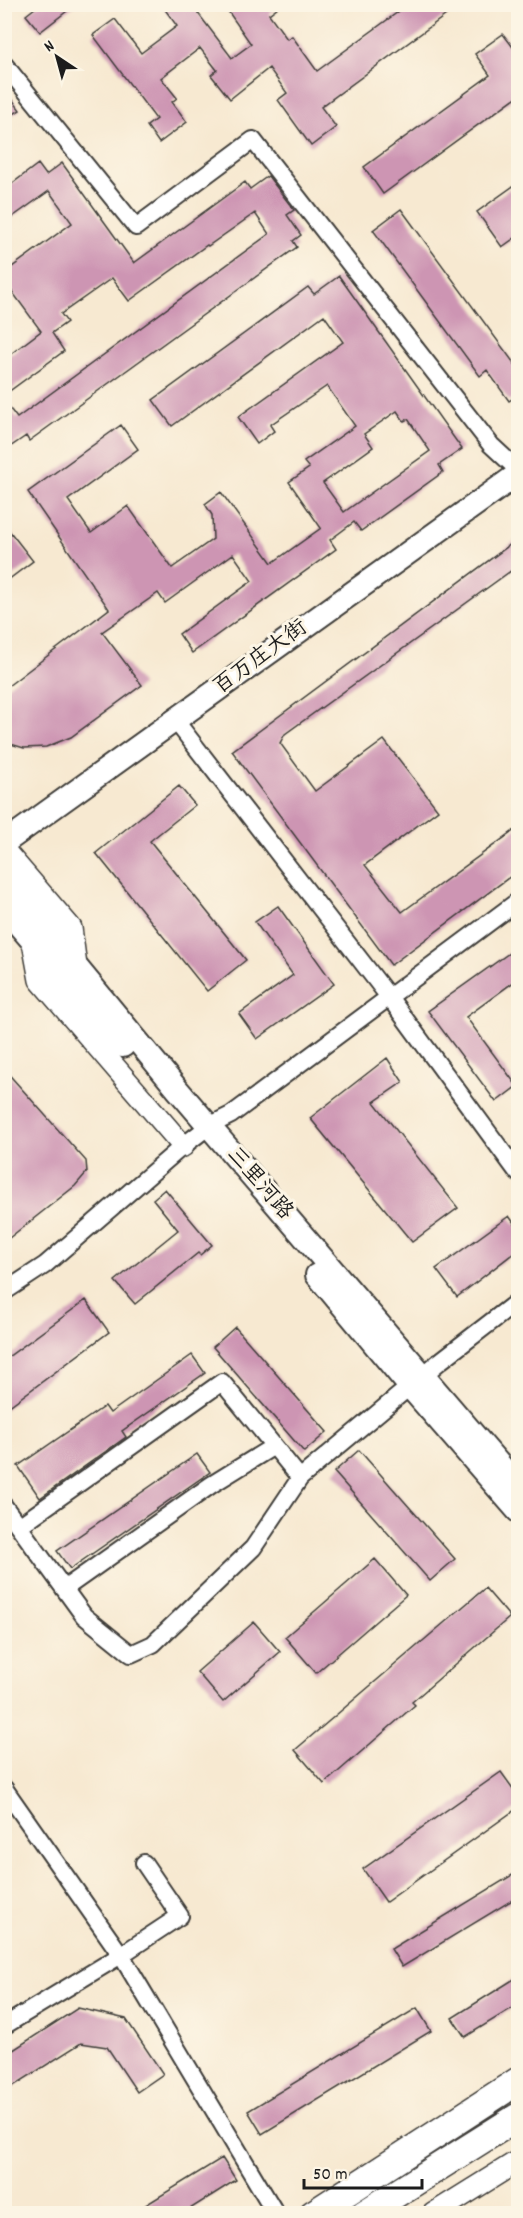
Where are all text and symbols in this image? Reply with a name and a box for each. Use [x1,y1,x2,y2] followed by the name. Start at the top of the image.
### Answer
[27,27,87,87] north arrow
[40,35,60,59] text: N
[207,613,315,703] street label: 百万庄大街
[218,1141,300,1227] street label: 三里河路
[304,2152,422,2190] scale bar
[313,2163,348,2188] text: 50 m

